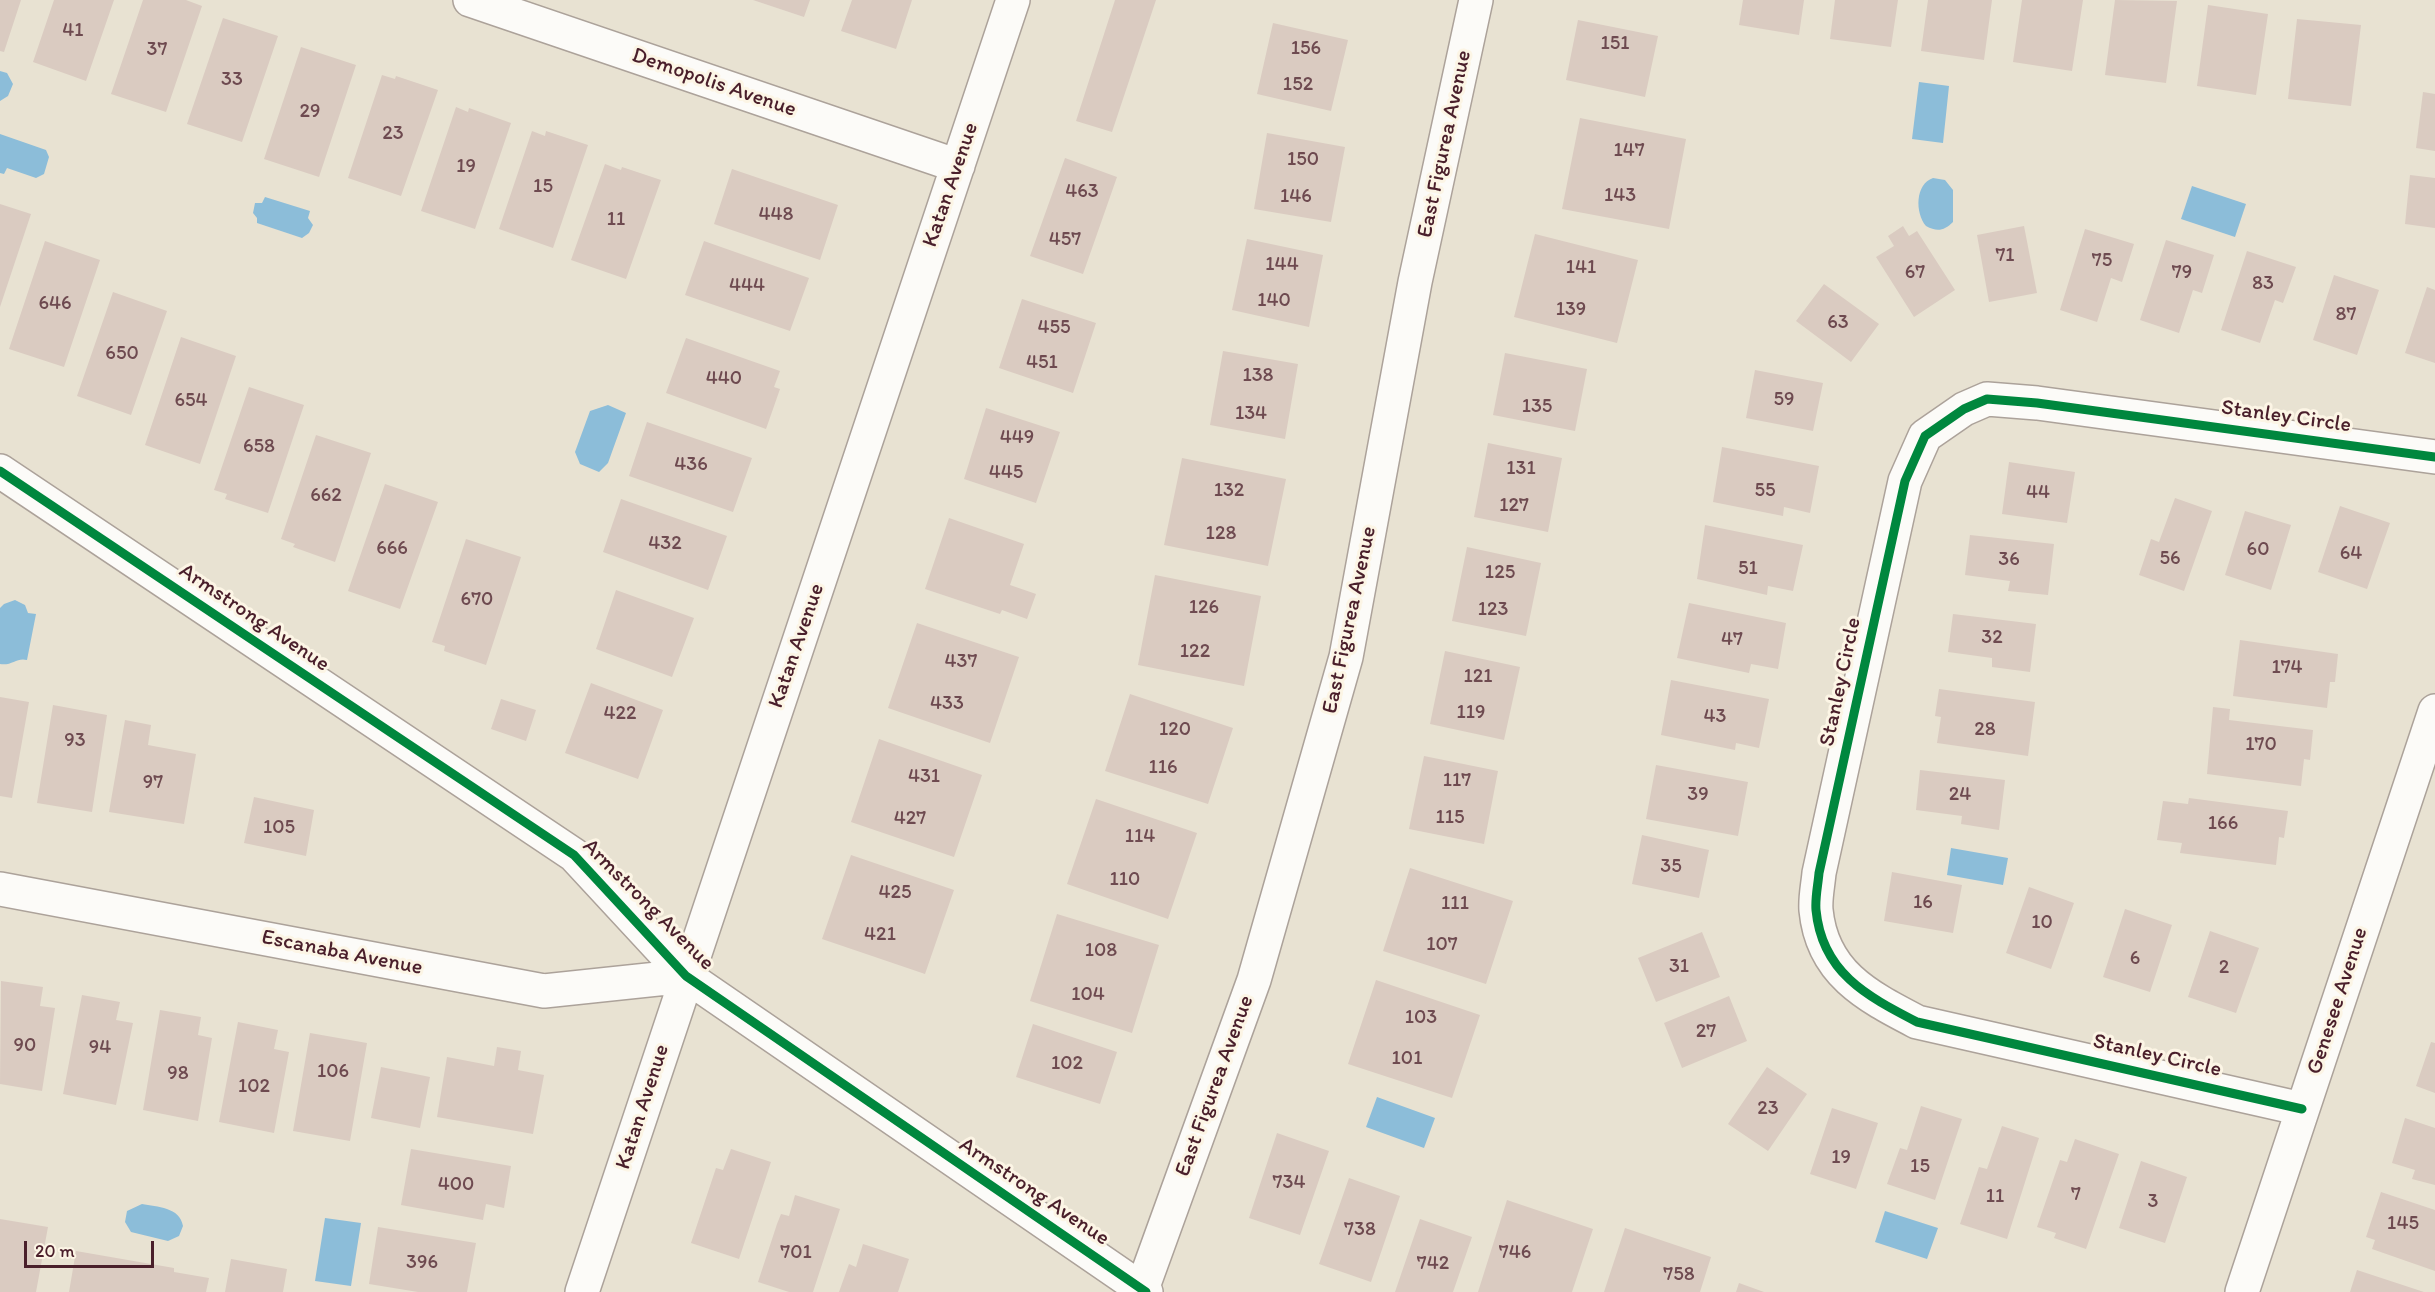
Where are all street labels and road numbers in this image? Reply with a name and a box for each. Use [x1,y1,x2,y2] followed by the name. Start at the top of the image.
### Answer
[628,42,800,124] street label: Demopolis Avenue
[1412,48,1478,240] street label: East Figurea Avenue
[917,119,985,251] street label: Katan Avenue
[2219,395,2353,439] street label: Stanley Circle
[1317,524,1383,716] street label: East Figurea Avenue
[174,558,334,678] street label: Armstrong Avenue
[763,580,831,712] street label: Katan Avenue
[1814,615,1868,749] street label: Stanley Circle
[577,834,719,976] street label: Armstrong Avenue
[259,924,425,982] street label: Escanaba Avenue
[2302,924,2374,1078] street label: Genesee Avenue
[1170,992,1260,1180] street label: East Figurea Avenue
[2090,1028,2224,1084] street label: Stanley Circle
[610,1041,676,1173] street label: Katan Avenue
[954,1132,1114,1252] street label: Armstrong Avenue

